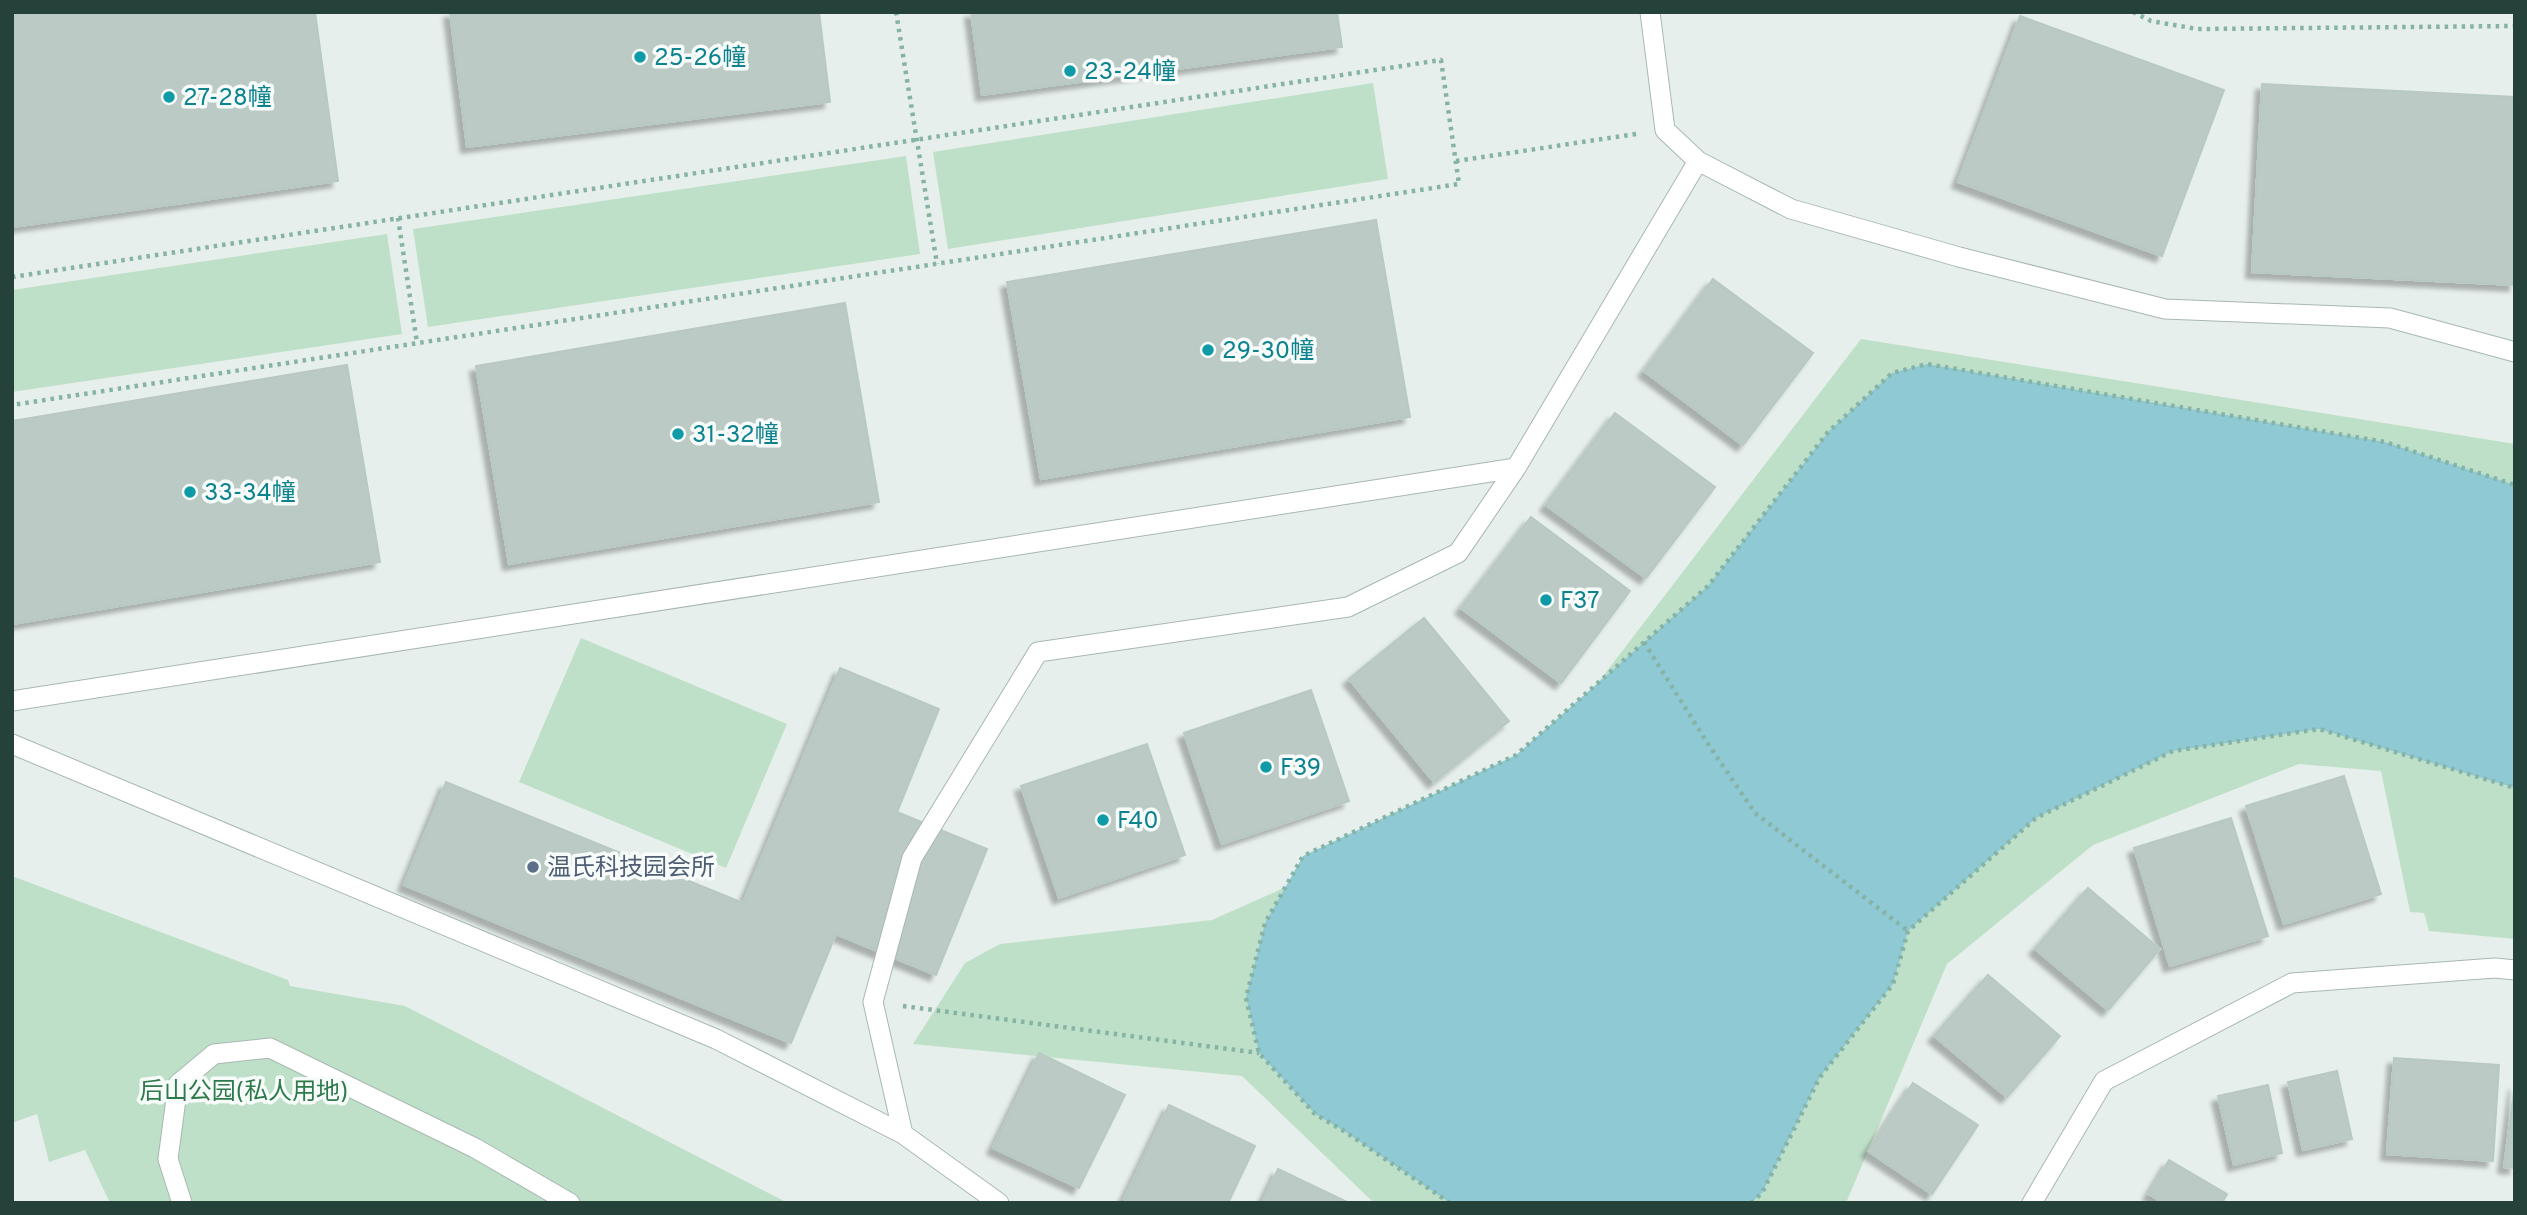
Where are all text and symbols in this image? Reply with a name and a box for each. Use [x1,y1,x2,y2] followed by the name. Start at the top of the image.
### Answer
[654,44,746,74] place label: 25-26幢
[632,49,648,65] marker: 25-26幢
[1084,58,1176,88] place label: 23-24幢
[1062,63,1078,79] marker: 23-24幢
[183,84,272,114] place label: 27-28幢
[161,89,177,105] marker: 27-28幢
[1222,337,1314,367] place label: 29-30幢
[1200,342,1216,358] marker: 29-30幢
[692,421,779,451] place label: 31-32幢
[670,426,686,442] marker: 31-32幢
[204,479,296,509] place label: 33-34幢
[182,484,198,500] marker: 33-34幢
[1560,587,1600,617] place label: F37
[1538,592,1554,608] marker: F37
[1280,754,1321,784] place label: F39
[1258,759,1274,775] marker: F39
[1117,807,1159,837] place label: F40
[1095,812,1111,828] marker: F40
[547,854,715,884] place label: 温氏科技园会所
[525,859,541,875] marker: 温氏科技园会所
[140,1078,348,1108] park label: 后山公园(私人用地)

